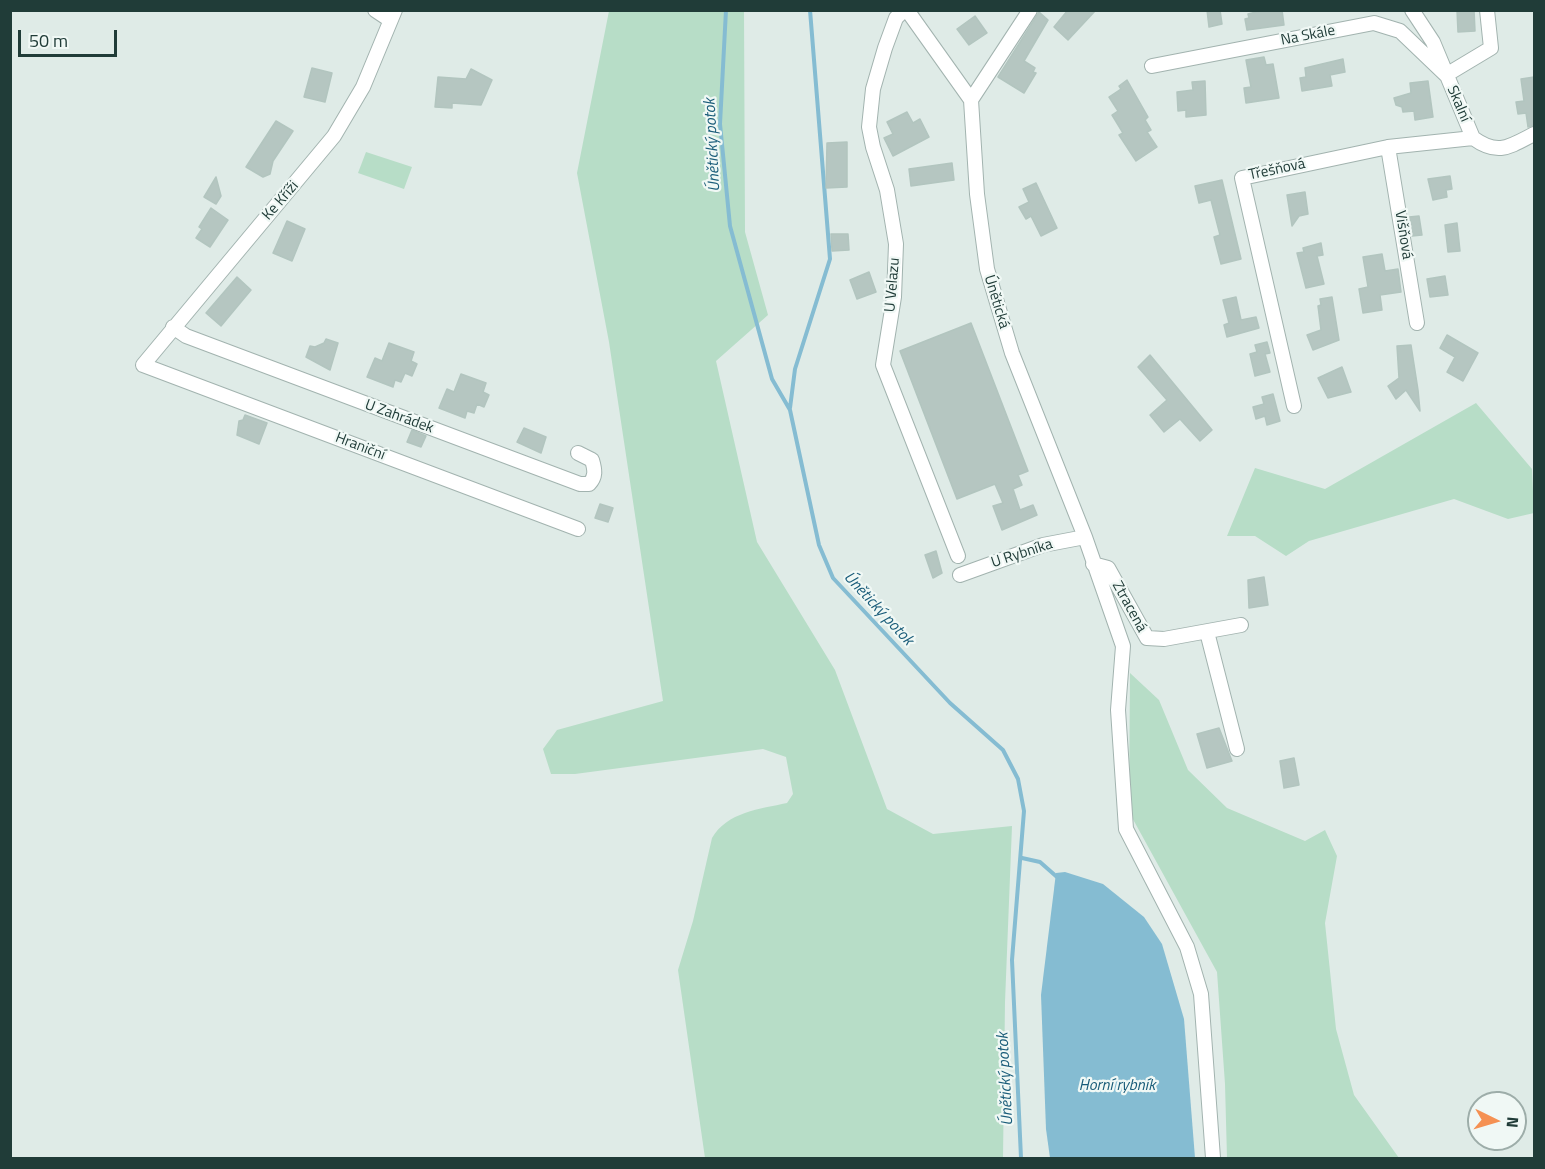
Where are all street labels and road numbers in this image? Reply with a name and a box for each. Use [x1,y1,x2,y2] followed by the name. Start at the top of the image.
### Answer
[1279,22,1337,50] street label: Na Skále
[1442,83,1474,125] street label: Skalní
[1247,155,1307,185] street label: Třešňová
[259,178,303,224] street label: Ke Kříži
[1390,209,1416,261] street label: Višňová
[882,257,904,313] street label: U Velazu
[979,273,1013,331] street label: Únětická
[362,396,436,438] street label: U Zahrádek
[332,429,388,465] street label: Hraniční
[989,536,1055,572] street label: U Rybníka
[1108,578,1150,636] street label: Ztracená

